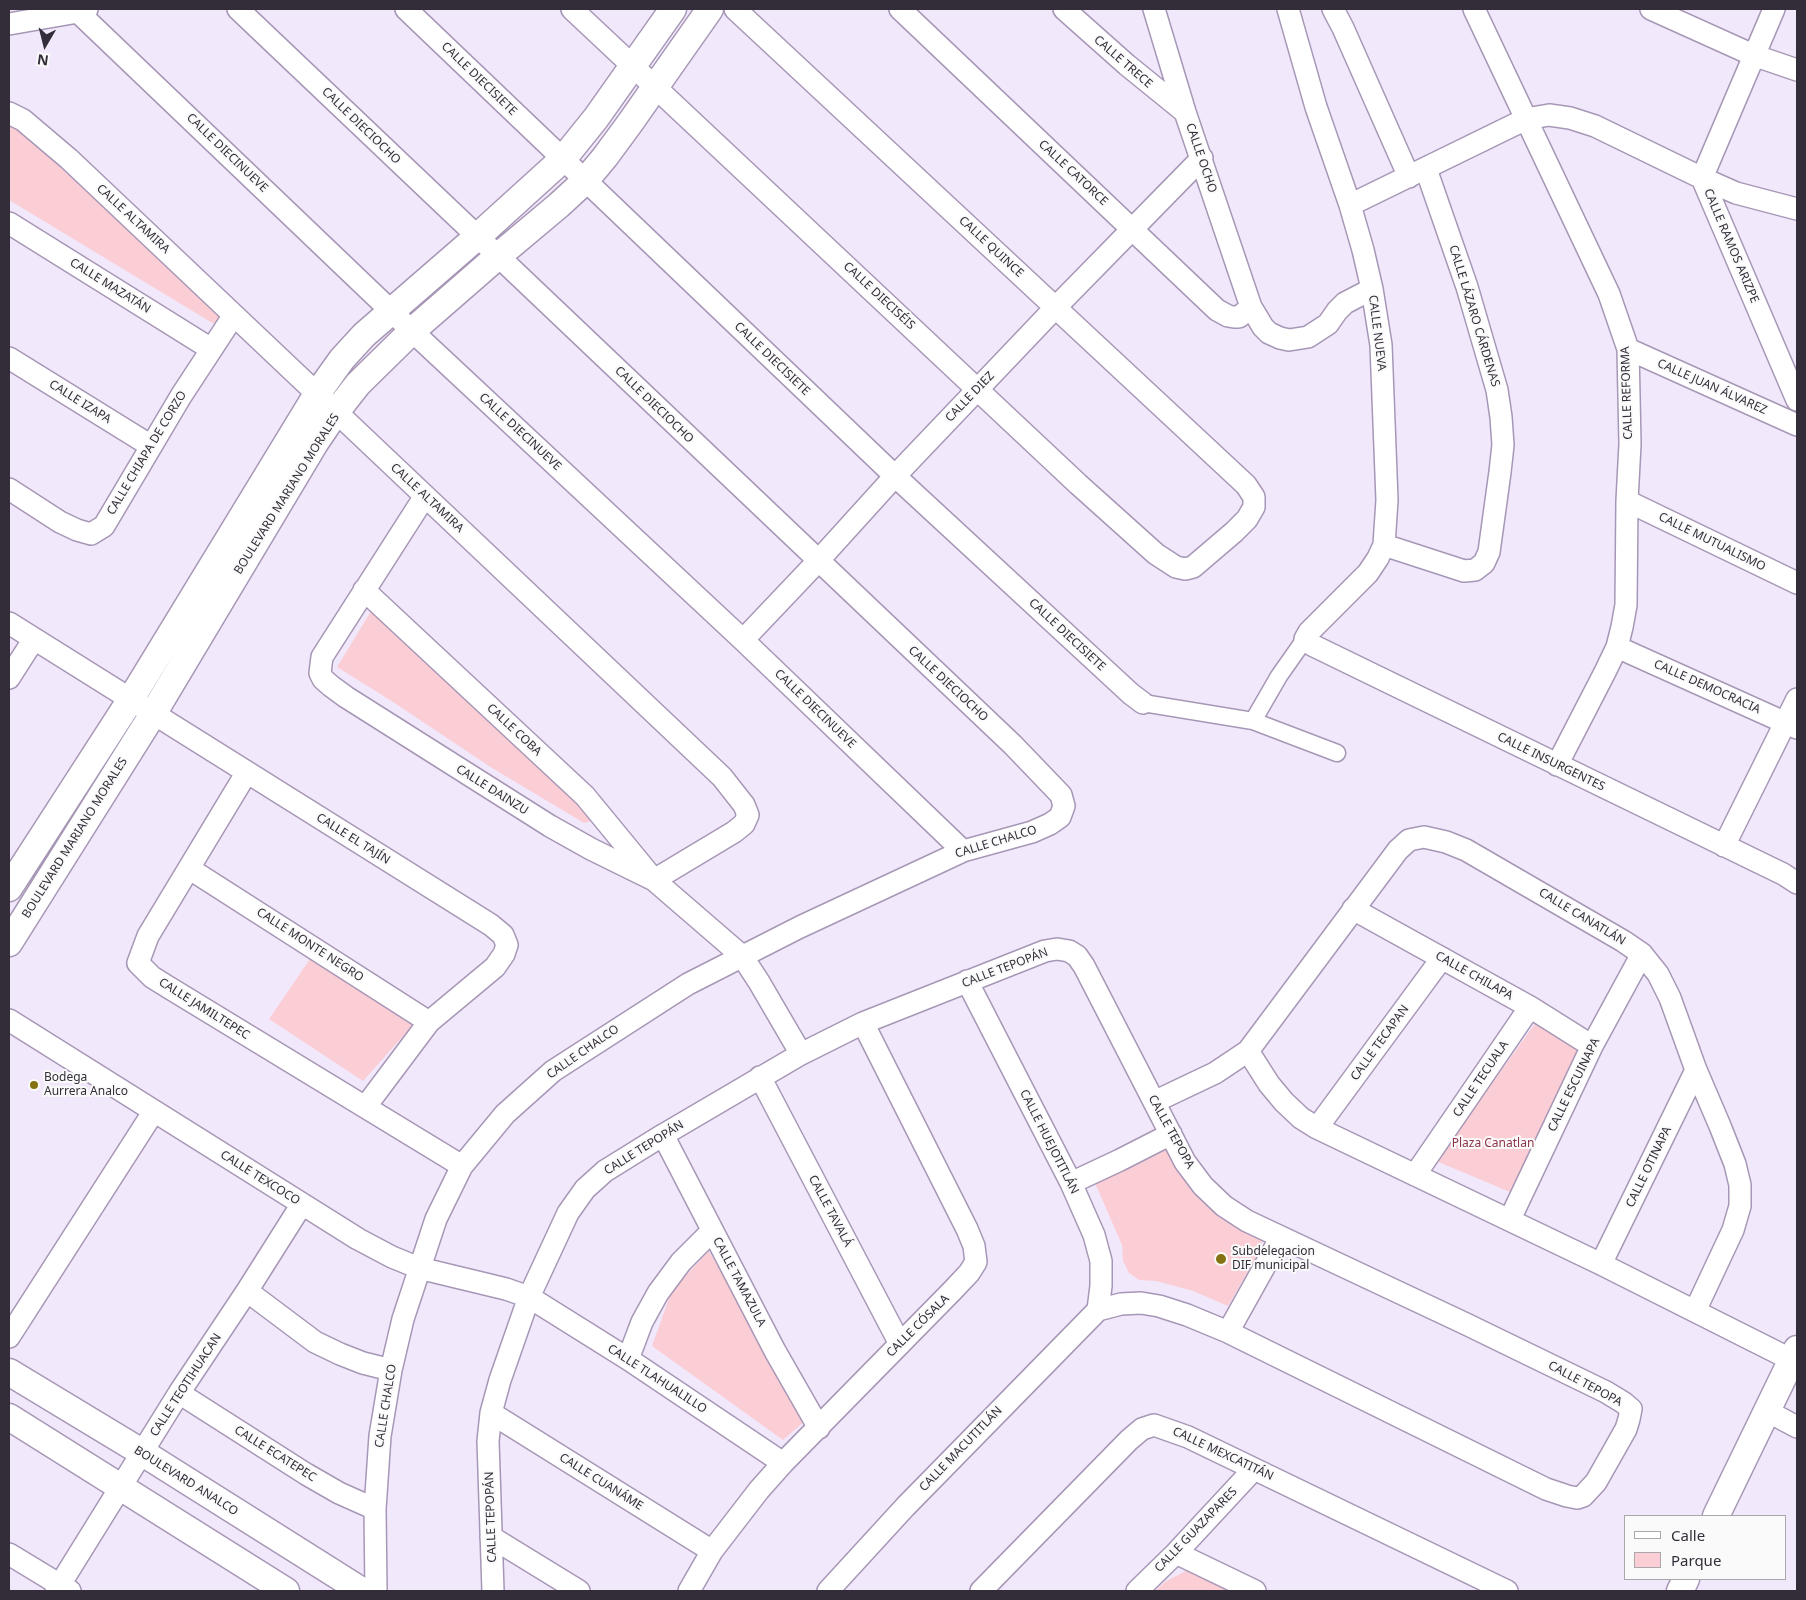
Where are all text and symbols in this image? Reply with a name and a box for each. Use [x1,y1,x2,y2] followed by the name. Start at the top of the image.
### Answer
[20,20,70,70] north arrow
[1091,33,1155,91] street label: CALLE TRECE
[438,39,520,119] street label: CALLE DIECISIETE
[36,50,50,71] text: N
[319,85,403,167] street label: CALLE DIECIOCHO
[183,111,271,195] street label: CALLE DIECINUEVE
[1182,121,1220,195] street label: CALLE OCHO
[1035,137,1111,209] street label: CALLE CATORCE
[93,181,173,257] street label: CALLE ALTAMIRA
[1700,187,1762,305] street label: CALLE RAMOS ARIZPE
[956,213,1026,281] street label: CALLE QUINCE
[1446,243,1502,389] street label: CALLE LÁZARO CÁRDENAS
[67,255,153,317] street label: CALLE MAZATÁN
[840,259,918,333] street label: CALLE DIECISÉIS
[1365,294,1389,372] street label: CALLE NUEVA
[731,319,813,399] street label: CALLE DIECISIETE
[1618,346,1636,440] street label: CALLE REFORMA
[1655,356,1769,418] street label: CALLE JUAN ÁLVAREZ
[612,364,696,446] street label: CALLE DIECIOCHO
[943,369,997,425] street label: CALLE DIEZ
[46,377,114,427] street label: CALLE IZAPA
[104,388,190,518] street label: CALLE CHIAPA DE CORZO
[476,390,564,474] street label: CALLE DIECINUEVE
[231,411,343,577] street label: BOULEVARD MARIANO MORALES
[387,460,467,536] street label: CALLE ALTAMIRA
[1656,510,1768,574] street label: CALLE MUTUALISMO
[1026,596,1108,674] street label: CALLE DIECISIETE
[905,643,991,725] street label: CALLE DIECIOCHO
[1651,657,1763,717] street label: CALLE DEMOCRACIA
[771,667,859,751] street label: CALLE DIECINUEVE
[484,701,544,759] street label: CALLE COBA
[1495,730,1607,794] street label: CALLE INSURGENTES
[19,755,131,921] street label: BOULEVARD MARIANO MORALES
[453,762,531,818] street label: CALLE DAINZU
[313,811,393,867] street label: CALLE EL TAJÍN
[953,823,1039,861] street label: CALLE CHALCO
[1536,885,1628,949] street label: CALLE CANATLÁN
[254,905,366,985] street label: CALLE MONTE NEGRO
[960,945,1050,991] street label: CALLE TEPOPÁN
[1433,949,1515,1003] street label: CALLE CHILAPA
[156,975,252,1043] street label: CALLE JAMILTEPEC
[1348,1002,1412,1084] street label: CALLE TECAPAN
[544,1022,622,1082] street label: CALLE CHALCO
[1545,1036,1603,1134] street label: CALLE ESCUINAPA
[1450,1038,1512,1120] street label: CALLE TECUALA
[44,1071,128,1099] place label: Bodega Aurrera Analco
[28,1079,40,1091] marker: Bodega Aurrera Analco
[1016,1087,1082,1197] street label: CALLE HUEJOTITLÁN
[1145,1093,1197,1171] street label: CALLE TEPOPA
[602,1118,686,1178] street label: CALLE TEPOPÁN
[1623,1124,1675,1210] street label: CALLE OTINAPA
[1452,1137,1534,1151] park label: Plaza Canatlan
[218,1148,302,1208] street label: CALLE TEXCOCO
[805,1173,855,1249] street label: CALLE TAVALÁ
[709,1235,769,1329] street label: CALLE TAMAZULA
[1232,1245,1315,1273] place label: Subdelegacion DIF municipal
[1214,1252,1228,1266] marker: Subdelegacion DIF municipal
[884,1292,952,1360] street label: CALLE CÓSALA
[147,1331,225,1439] street label: CALLE TEOTIHUACAN
[605,1342,709,1416] street label: CALLE TLAHUALILLO
[1545,1358,1625,1410] street label: CALLE TEPOPA
[372,1363,400,1449] street label: CALLE CHALCO
[917,1403,1005,1495] street label: CALLE MACUTITLÁN
[232,1423,318,1485] street label: CALLE ECATEPEC
[1170,1424,1276,1484] street label: CALLE MEXCATITÁN
[131,1443,241,1519] street label: BOULEVARD ANALCO
[557,1450,645,1514] street label: CALLE CUANÁME
[482,1471,500,1563] street label: CALLE TEPOPÁN
[1152,1485,1240,1575] street label: CALLE GUAZAPARES
[1624,1515,1786,1580] legend
[1671,1525,1705,1545] text: Calle
[1671,1550,1721,1570] text: Parque

